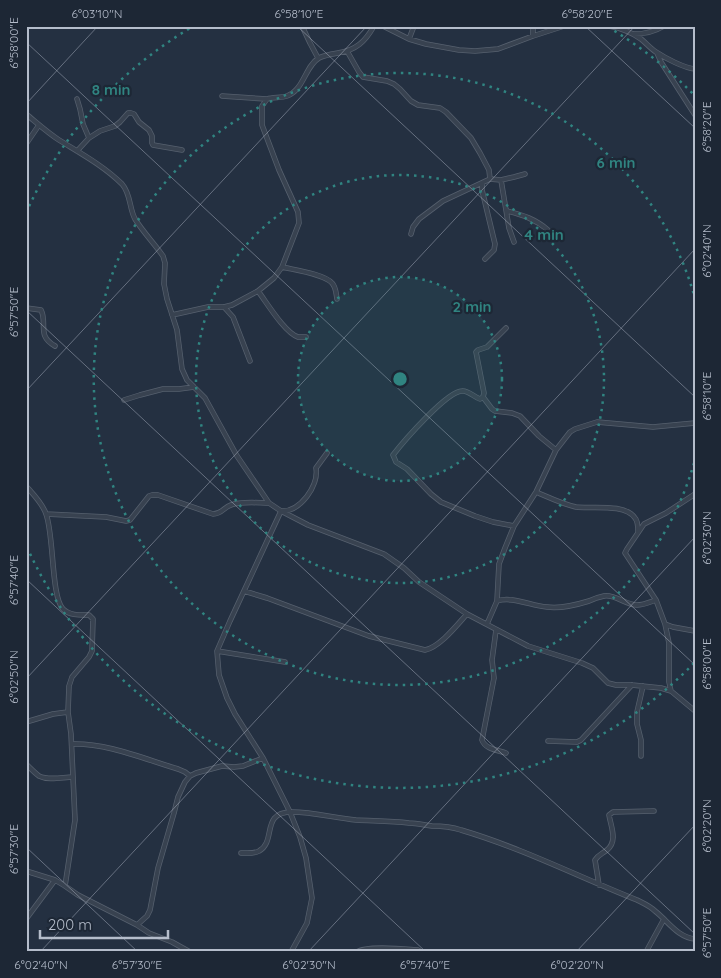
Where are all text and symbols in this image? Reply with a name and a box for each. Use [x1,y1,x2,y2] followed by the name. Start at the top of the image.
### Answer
[71,6,123,21] text: 6°03'10"N
[275,6,324,21] text: 6°58'10"E
[562,6,613,21] text: 6°58'20"E
[6,17,21,69] text: 6°58'00"E
[92,80,130,99] text: 8 min
[699,101,714,152] text: 6°58'20"E
[597,153,635,172] text: 6 min
[699,224,714,278] text: 6°02'40"N
[524,225,564,244] text: 4 min
[6,287,21,337] text: 6°57'50"E
[452,297,492,316] text: 2 min
[391,370,409,388] centre of rings
[699,371,714,420] text: 6°58'10"E
[699,511,714,565] text: 6°02'30"N
[6,555,21,605] text: 6°57'40"E
[699,638,714,690] text: 6°58'00"E
[6,650,21,704] text: 6°02'50"N
[699,799,714,853] text: 6°02'20"N
[6,824,21,874] text: 6°57'30"E
[40,908,168,940] scale bar
[699,908,714,958] text: 6°57'50"E
[48,915,92,934] text: 200 m
[14,957,68,972] text: 6°02'40"N
[112,957,162,972] text: 6°57'30"E
[282,957,336,972] text: 6°02'30"N
[400,957,450,972] text: 6°57'40"E
[550,957,604,972] text: 6°02'20"N

